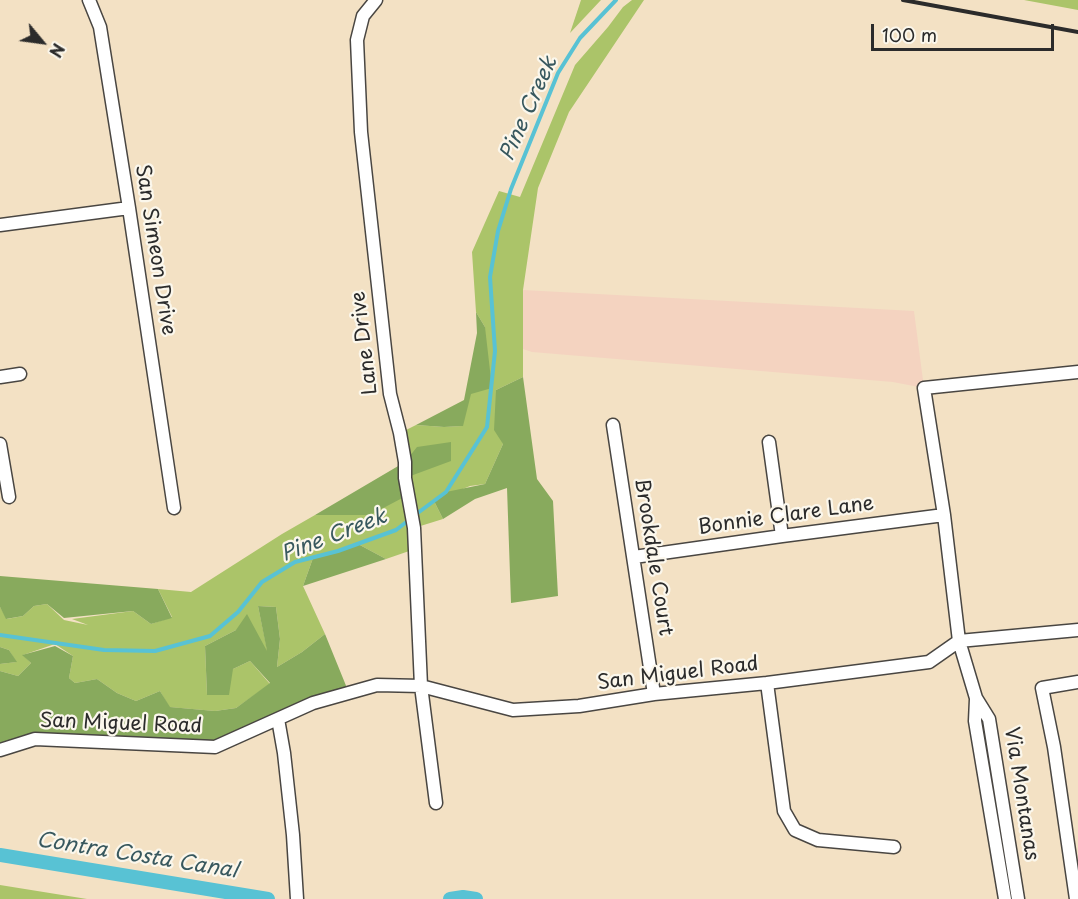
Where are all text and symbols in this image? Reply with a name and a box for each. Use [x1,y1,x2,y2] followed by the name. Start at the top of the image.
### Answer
[12,12,72,72] north arrow
[874,12,1057,50] scale bar
[882,21,937,48] text: 100 m
[44,39,71,62] text: N
[495,53,563,165] water label: Pine Creek
[130,163,180,337] street label: San Simeon Drive
[347,290,383,396] street label: Lane Drive
[629,476,677,638] street label: Brookdale Court
[697,492,875,540] street label: Bonnie Clare Lane
[278,504,390,568] water label: Pine Creek
[596,652,760,696] street label: San Miguel Road
[40,709,202,739] street label: San Miguel Road
[999,726,1043,862] street label: Via Montanas
[35,828,239,884] water label: Contra Costa Canal

